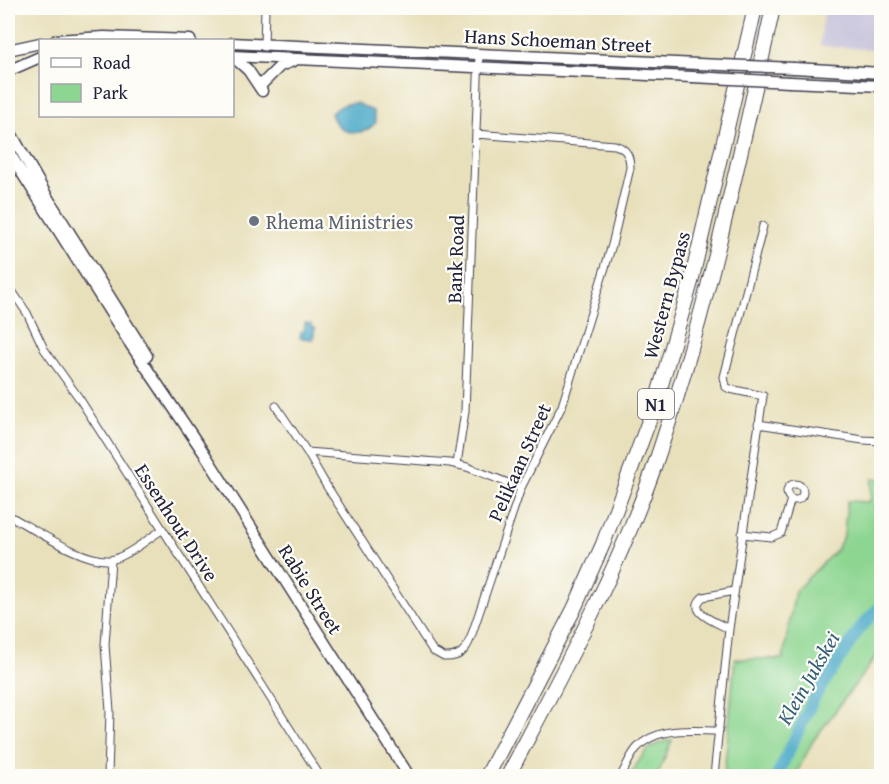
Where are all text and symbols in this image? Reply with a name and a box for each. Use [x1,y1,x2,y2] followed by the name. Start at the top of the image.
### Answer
[464,21,652,59] street label: Hans Schoeman Street
[39,39,234,117] legend
[93,49,131,76] text: Road
[93,79,129,106] text: Park
[266,207,413,236] place label: Rhema Ministries
[247,214,261,228] marker: Rhema Ministries
[439,214,471,304] street label: Bank Road
[635,228,697,362] street label: Western Bypass
[638,389,674,419] road number: N1
[480,398,558,526] street label: Pelikaan Street
[128,457,226,587] street label: Essenhout Drive
[272,538,350,640] street label: Rabie Street
[768,625,847,731] water label: Klein Jukskei

